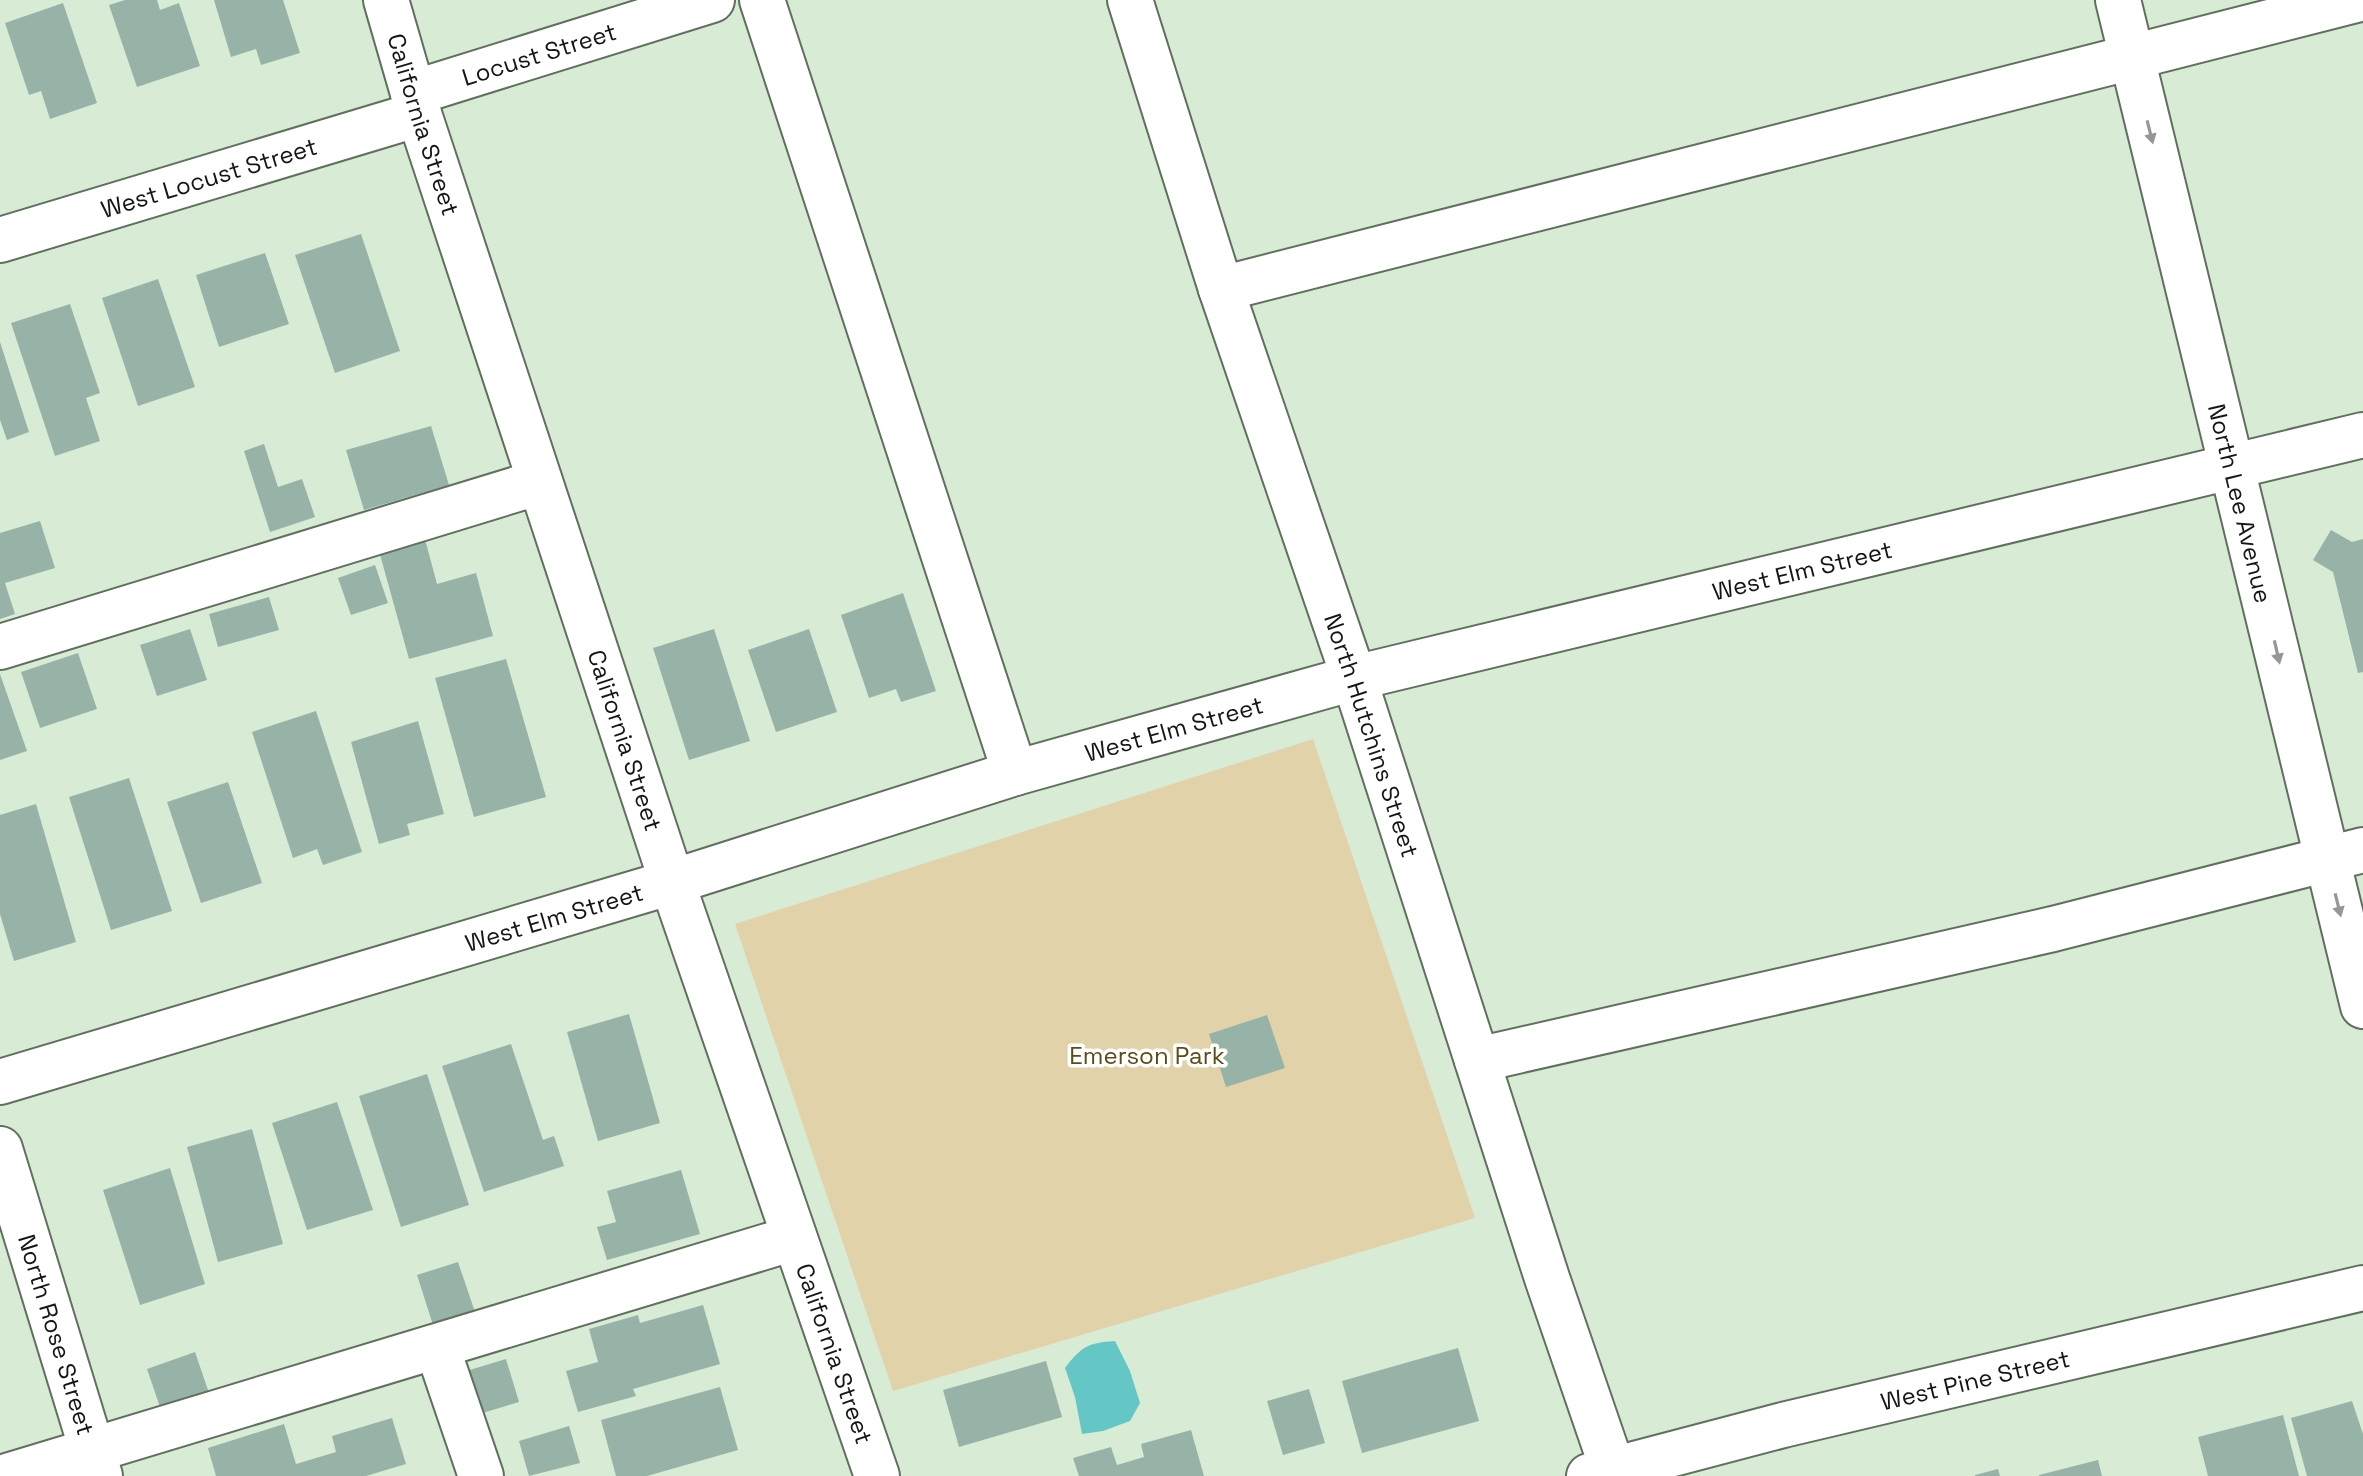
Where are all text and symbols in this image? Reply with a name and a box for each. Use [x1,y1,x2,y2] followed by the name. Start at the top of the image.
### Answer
[458,15,620,92] street label: Locust Street
[381,30,467,219] street label: California Street
[2145,120,2157,145] one-way arrow
[97,130,321,224] street label: West Locust Street
[2201,401,2280,606] street label: North Lee Avenue
[1709,533,1895,607] street label: West Elm Street
[1318,609,1426,861] street label: North Hutchins Street
[2271,639,2284,664] one-way arrow
[581,646,670,835] street label: California Street
[1081,689,1267,768] street label: West Elm Street
[461,876,647,958] street label: West Elm Street
[2332,892,2345,917] one-way arrow
[1069,1040,1225,1071] park label: Emerson Park
[11,1230,102,1439] street label: North Rose Street
[789,1259,880,1448] street label: California Street
[1877,1342,2073,1417] street label: West Pine Street

